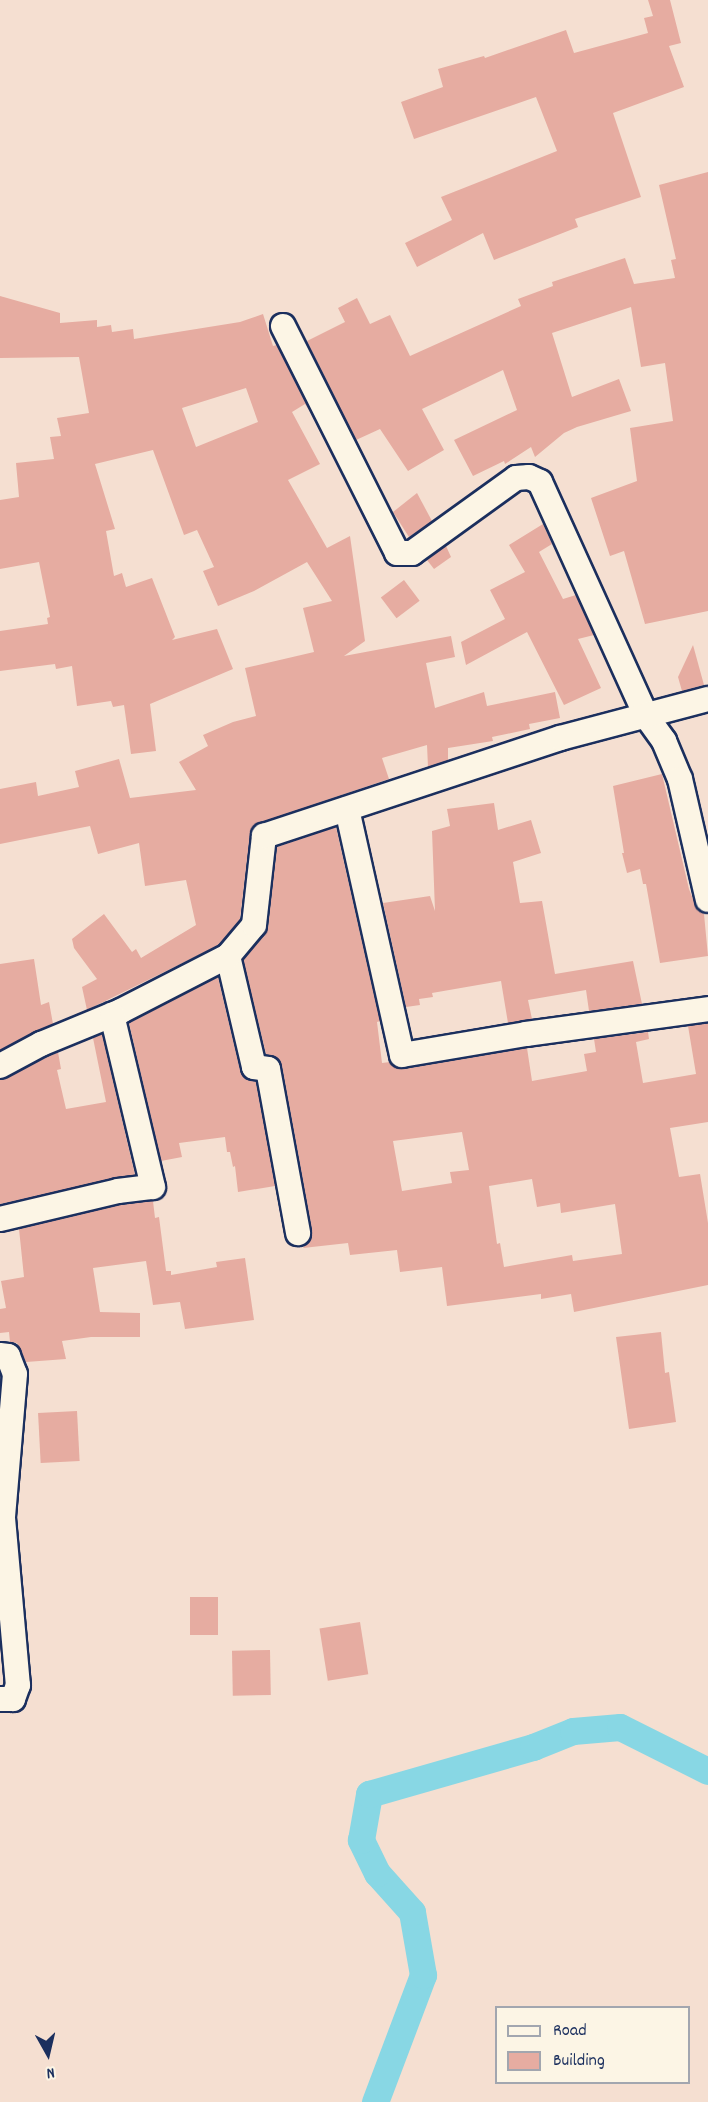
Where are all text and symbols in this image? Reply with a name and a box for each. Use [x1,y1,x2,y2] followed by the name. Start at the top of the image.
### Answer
[495,2006,690,2084] legend
[553,2019,587,2044] text: Road
[18,2024,78,2084] north arrow
[553,2049,605,2074] text: Building
[45,2060,56,2084] text: N

